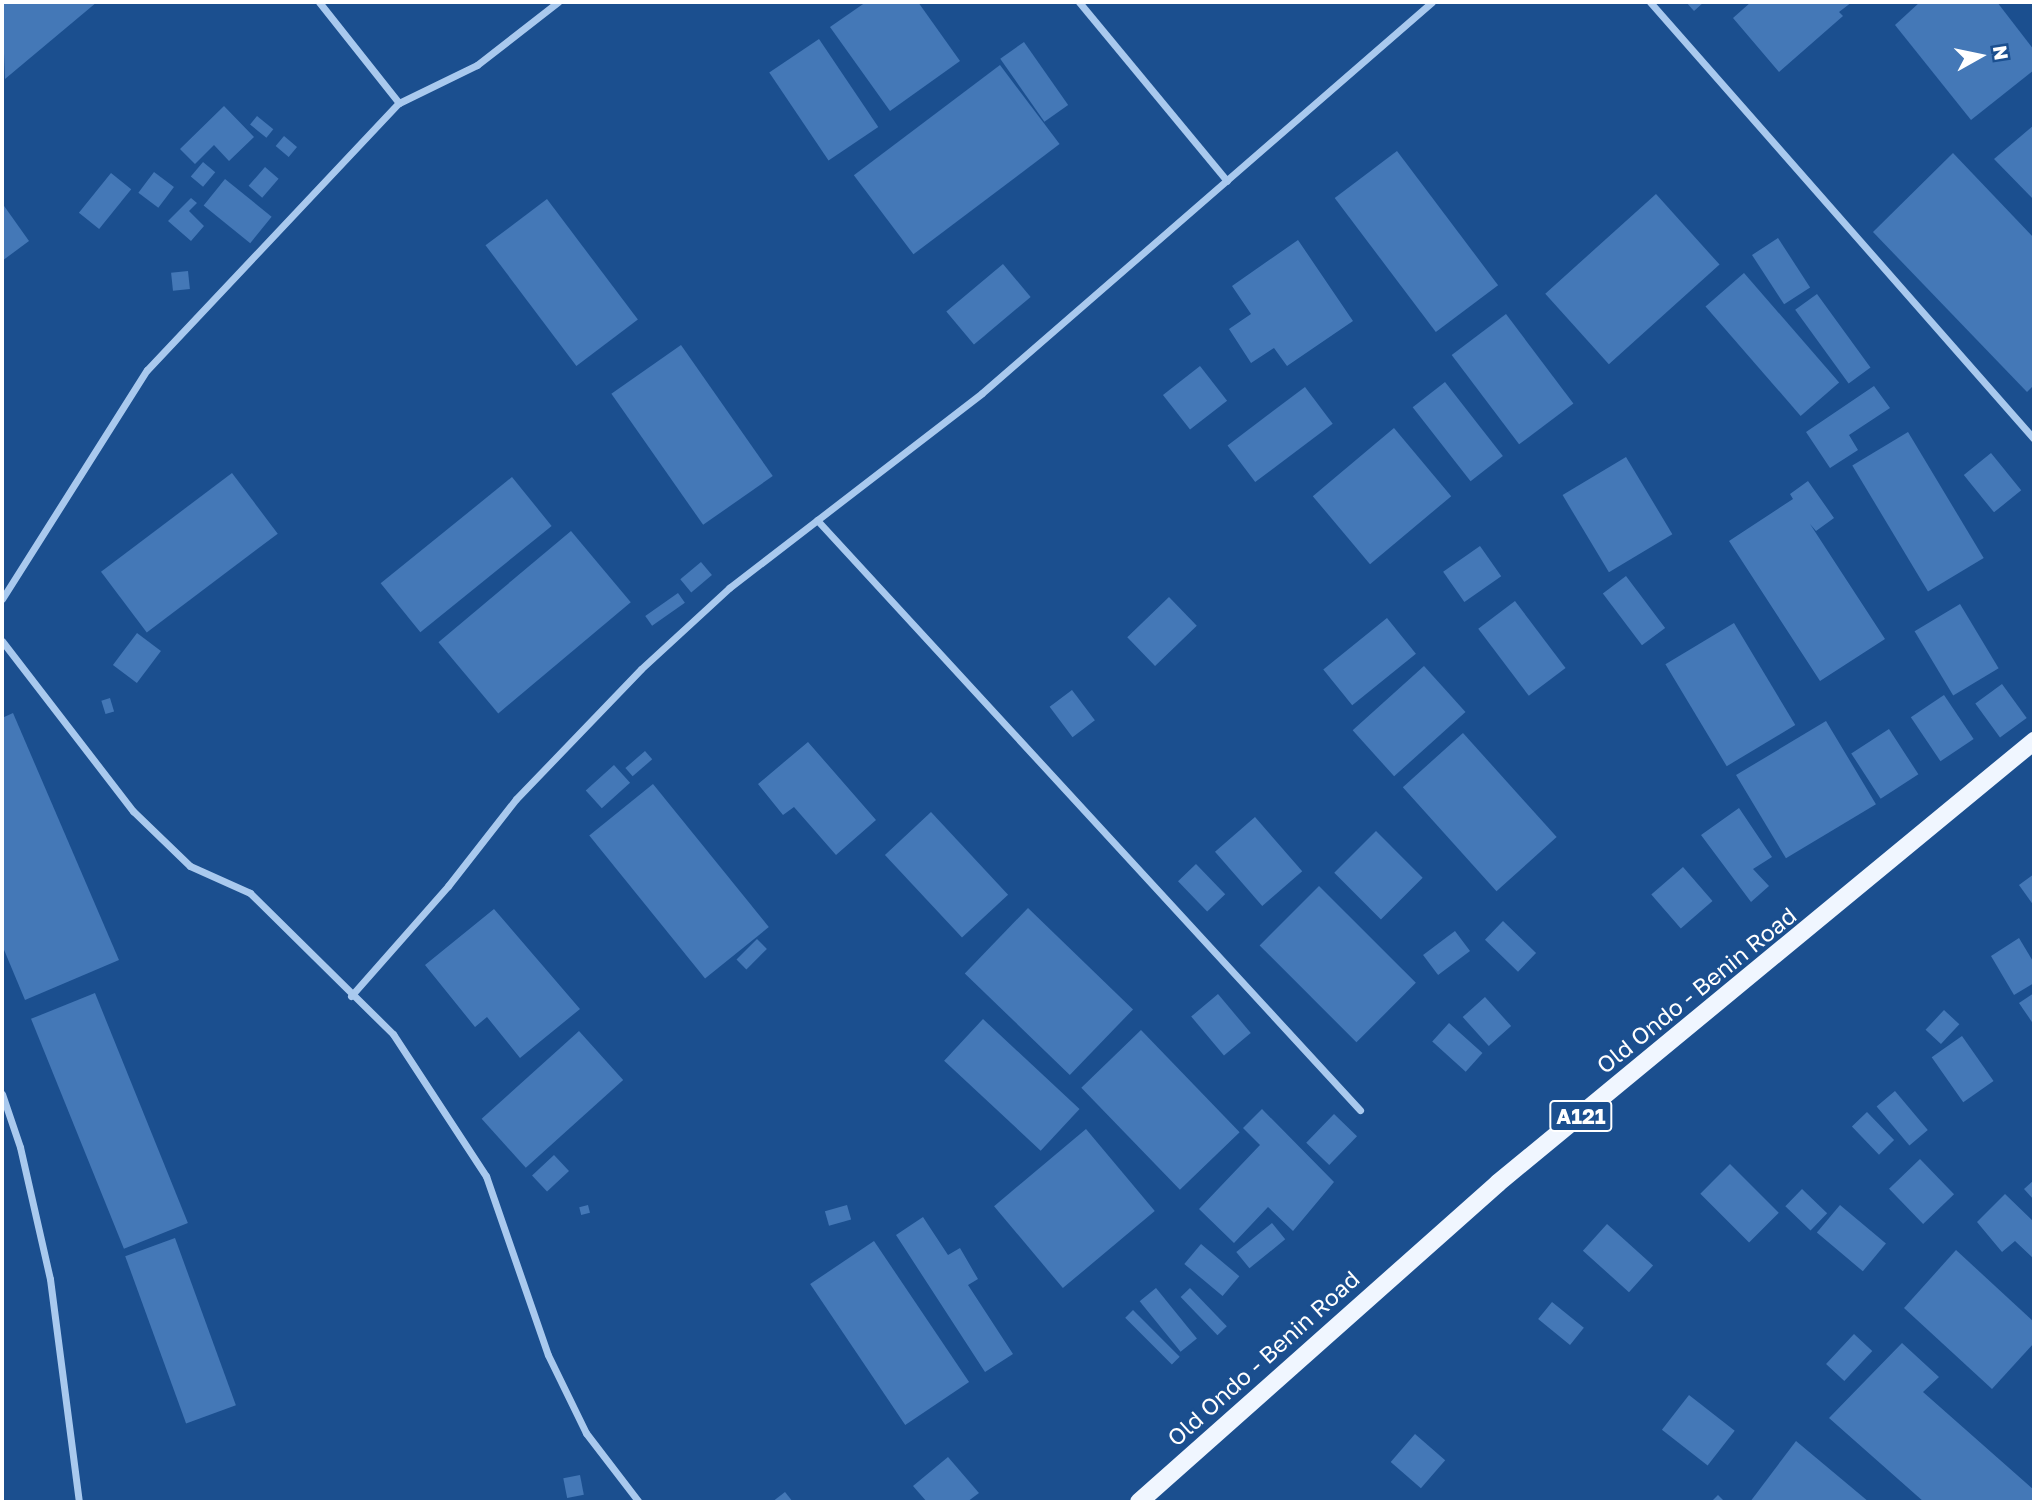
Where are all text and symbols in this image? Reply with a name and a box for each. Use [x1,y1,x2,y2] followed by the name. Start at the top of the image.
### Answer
[1945,21,2015,91] north arrow
[1989,44,2014,62] text: N
[1591,901,1801,1079] street label: Old Ondo - Benin Road
[1548,1098,1614,1134] road number: A121
[1161,1265,1365,1451] street label: Old Ondo - Benin Road

